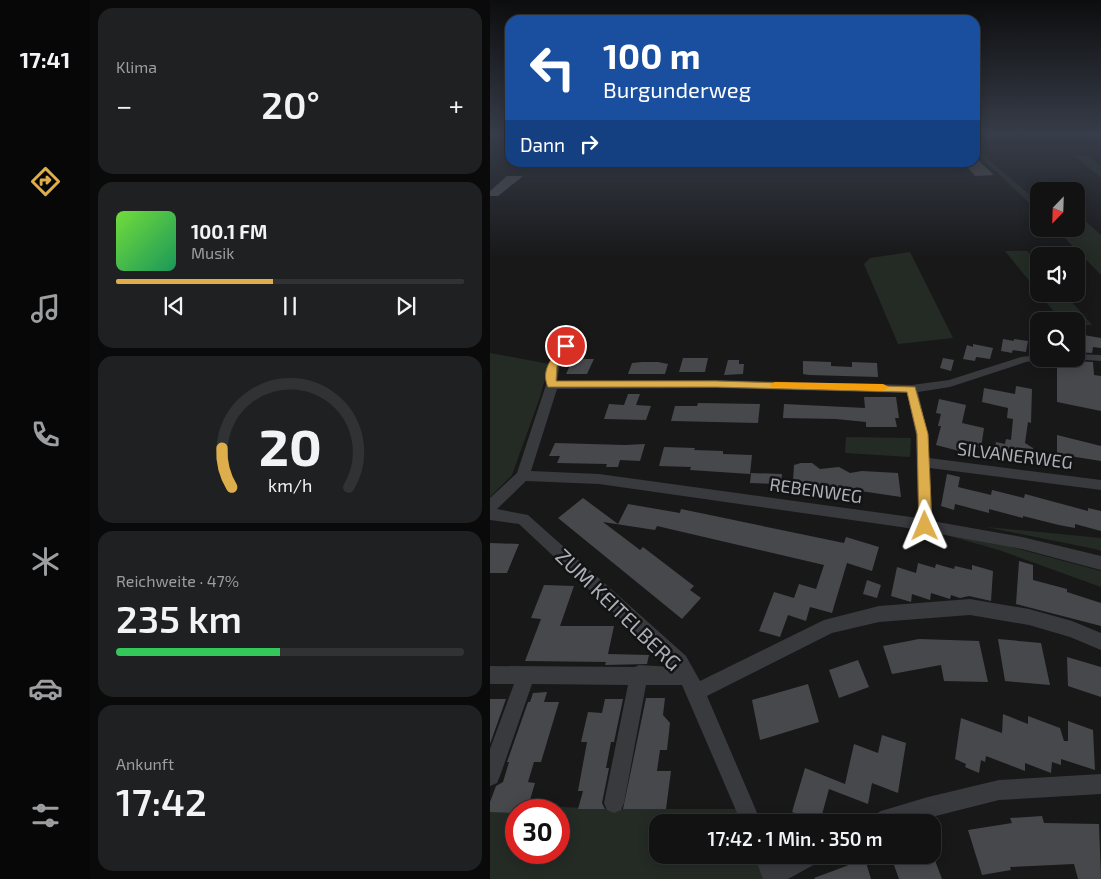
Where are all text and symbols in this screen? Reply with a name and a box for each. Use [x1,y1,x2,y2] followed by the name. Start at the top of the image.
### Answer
[603,34,701,76] text: 100 m
[520,35,585,100] icon: left
[20,46,70,72] text: 17:41
[116,57,157,76] text: Klima
[603,76,751,102] text: Burgunderweg
[261,81,320,127] text: 20°
[116,88,132,122] text: −
[449,88,464,122] text: +
[575,130,603,158] icon: right
[520,133,565,156] text: Dann
[28,164,63,199] icon: directions
[1030,182,1085,238] north arrow
[1030,182,1085,367] map controls
[191,220,267,243] text: 100.1 FM
[191,243,234,262] text: Musik
[1030,247,1085,302] button: sound
[28,291,63,326] icon: music
[160,292,188,320] icon: previous
[276,292,304,320] icon: pause
[392,292,420,320] icon: next
[1030,312,1085,367] button: search
[545,325,587,367] pin
[552,332,580,360] icon: arrive
[258,414,322,476] text: 20
[28,417,63,452] icon: phone
[956,437,1074,473] street label: SILVANERWEG
[768,473,864,507] street label: REBENWEG
[268,474,312,496] text: km/h
[898,499,950,551] position arrow
[551,543,687,675] street label: ZUM KEITELBERG
[28,544,63,579] icon: climate
[116,571,239,590] text: Reichweite · 47%
[116,595,242,641] text: 235 km
[28,671,63,706] icon: car
[116,754,174,773] text: Ankunft
[116,778,207,824] text: 17:42
[28,798,63,833] icon: filters
[505,799,570,864] speed limit sign: 30
[708,827,882,850] text: 17:42 · 1 Min. · 350 m

